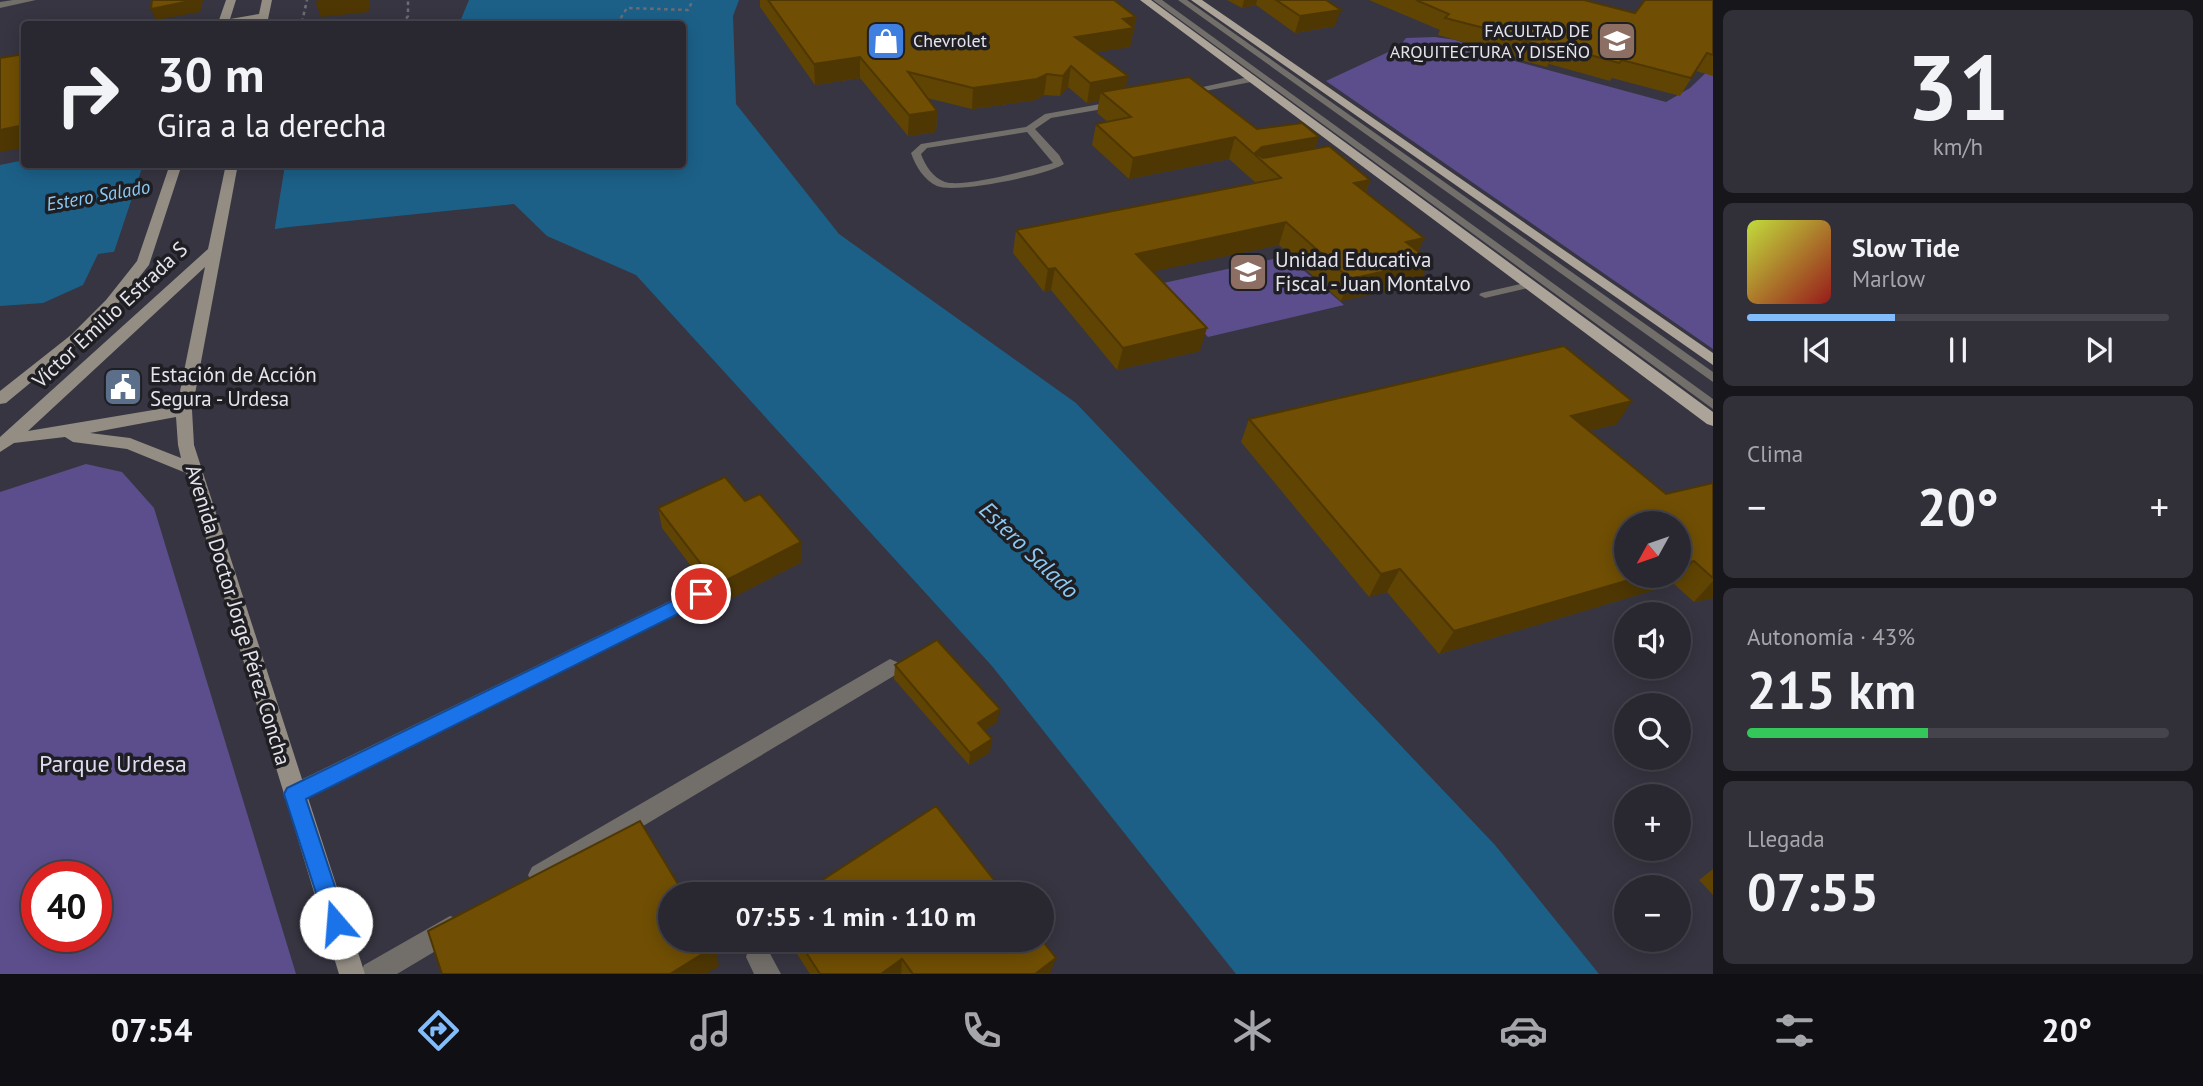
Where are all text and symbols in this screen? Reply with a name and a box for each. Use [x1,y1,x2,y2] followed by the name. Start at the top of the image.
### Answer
[1390,19,1590,63] place label: FACULTAD DE ARQUITECTURA Y DISEÑO
[865,20,907,62] shop icon: Chevrolet
[1596,20,1638,62] school or university icon: FACULTAD DE ARQUITECTURA Y DISEÑO
[1906,27,2010,145] text: 31
[913,29,987,52] place label: Chevrolet
[157,42,264,106] text: 30 m
[42,49,133,140] icon: right
[157,104,387,146] text: Gira a la derecha
[1933,132,1983,161] text: km/h
[44,174,152,216] water label: Estero Salado
[1852,231,1960,264] text: Slow Tide
[26,236,193,394] street label: Víctor Emilio Estrada S
[1275,246,1471,297] place label: Unidad Educativa Fiscal - Juan Montalvo
[1227,251,1269,293] school or university icon: Unidad Educativa Fiscal - Juan Montalvo
[1852,264,1925,293] text: Marlow
[1798,331,1836,369] icon: previous
[1939,331,1977,369] icon: pause
[2080,331,2118,369] icon: next
[150,361,317,412] place label: Estación de Acción Segura - Urdesa
[102,366,144,408] public building icon: Estación de Acción Segura - Urdesa
[1747,439,1803,468] text: Clima
[180,461,297,768] street label: Avenida Doctor Jorge Pérez Concha
[1917,473,1999,540] text: 20°
[1747,482,1766,531] text: −
[2150,482,2169,531] text: +
[974,495,1085,604] water label: Estero Salado
[1614,511,1690,588] north arrow
[1614,511,1691,952] map controls
[671,564,731,624] pin
[682,575,720,613] icon: arrive
[1614,602,1691,679] button: sound
[1747,622,1915,651] text: Autonomía · 43%
[1747,656,1916,723] text: 215 km
[1614,693,1691,770] button: search
[39,748,187,779] park label: Parque Urdesa
[1614,784,1691,861] button: +
[1747,824,1825,853] text: Llegada
[1747,858,1879,925] text: 07:55
[21,861,112,952] speed limit sign: 40
[1614,875,1691,952] button: −
[299,886,373,960] position arrow
[736,900,976,933] text: 07:55 · 1 min · 110 m
[414,1006,463,1055] icon: directions
[686,1006,735,1055] icon: music
[957,1006,1006,1055] icon: phone
[1228,1006,1277,1055] icon: climate
[1499,1006,1548,1055] icon: car
[1770,1006,1819,1055] icon: filters
[111,1009,192,1051] text: 07:54
[2042,1009,2092,1051] text: 20°

